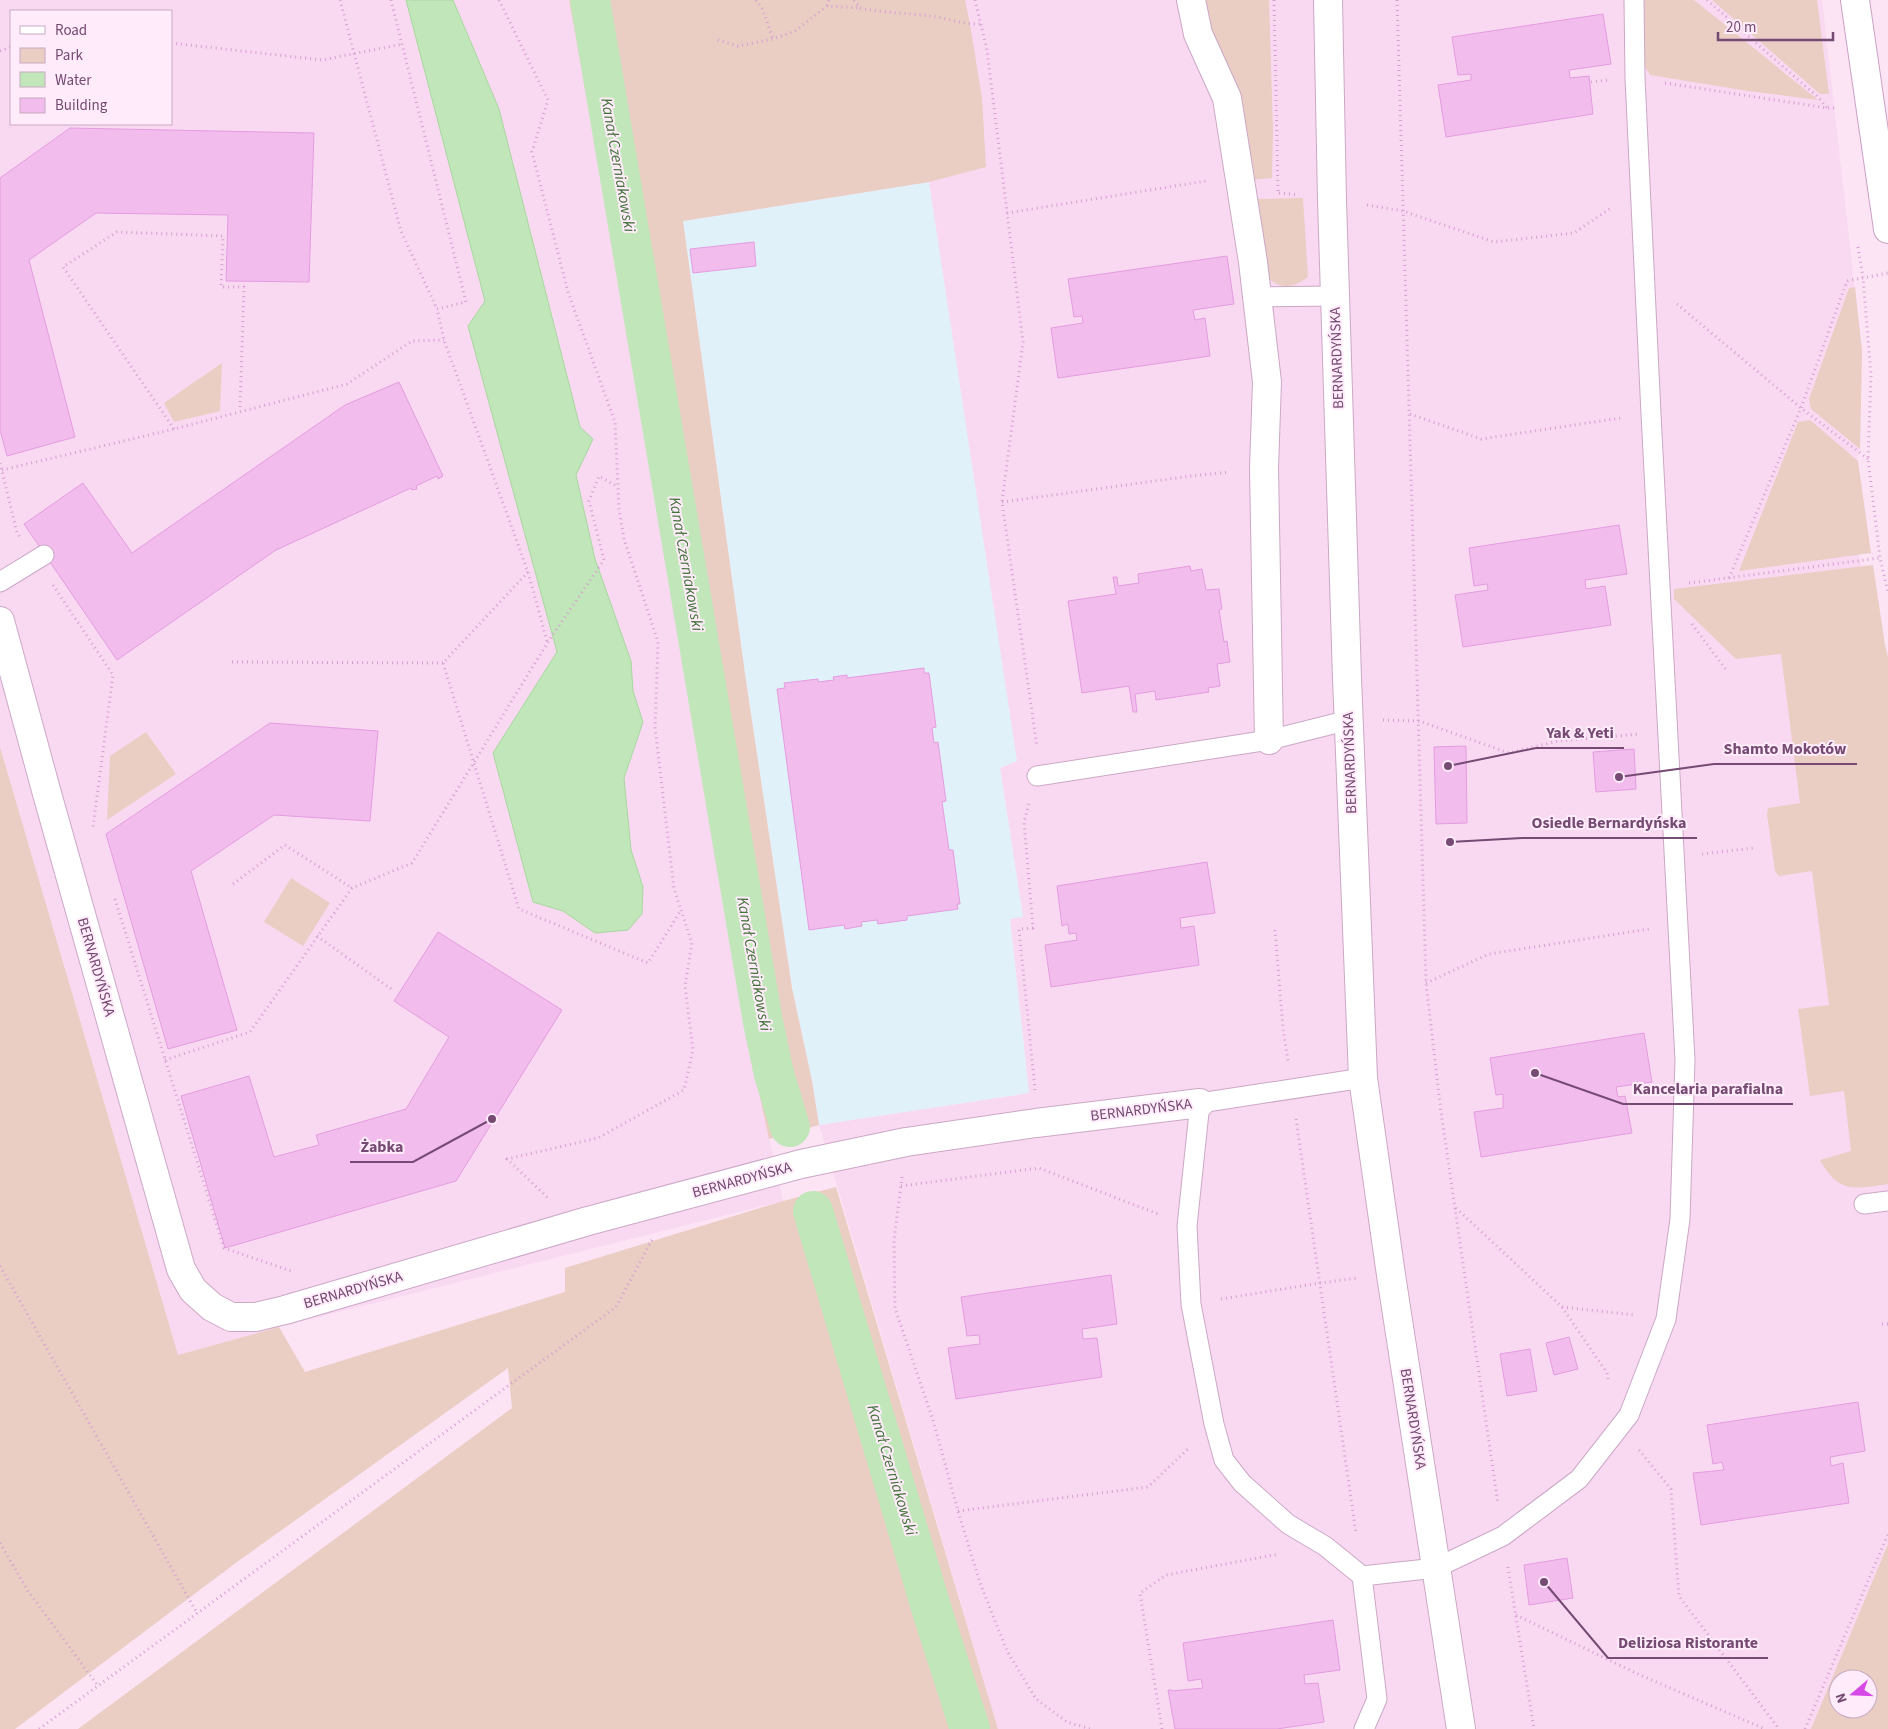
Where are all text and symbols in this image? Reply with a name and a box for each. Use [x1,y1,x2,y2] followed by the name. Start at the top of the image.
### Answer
[10,10,172,125] legend
[1718,10,1833,42] scale bar
[1726,17,1756,38] text: 20 m
[55,20,87,41] text: Road
[55,45,84,66] text: Park
[55,70,92,91] text: Water
[55,95,108,116] text: Building
[595,96,641,234] water label: Kanał Czerniakowski
[1325,306,1349,409] street label: BERNARDYŃSKA
[663,495,709,633] water label: Kanał Czerniakowski
[1338,711,1362,814] street label: BERNARDYŃSKA
[1536,717,1624,748] callout: Yak & Yeti
[1545,722,1614,744] text: Yak & Yeti
[1714,733,1857,764] callout: Shamto Mokotów
[1724,738,1847,760] text: Shamto Mokotów
[1522,807,1697,838] callout: Osiedle Bernardyńska
[1532,812,1686,834] text: Osiedle Bernardyńska
[731,895,777,1033] water label: Kanał Czerniakowski
[72,915,120,1020] street label: BERNARDYŃSKA
[1623,1073,1793,1104] callout: Kancelaria parafialna
[1633,1078,1783,1100] text: Kancelaria parafialna
[1089,1093,1194,1127] street label: BERNARDYŃSKA
[350,1131,413,1162] callout: Żabka
[360,1136,404,1158] text: Żabka
[690,1156,795,1203] street label: BERNARDYŃSKA
[301,1266,406,1314] street label: BERNARDYŃSKA
[1395,1367,1431,1472] street label: BERNARDYŃSKA
[862,1402,922,1538] water label: Kanał Czerniakowski
[1608,1627,1768,1658] callout: Deliziosa Ristorante
[1618,1632,1758,1654] text: Deliziosa Ristorante
[1828,1669,1878,1719] north arrow
[1831,1690,1853,1706] text: N

